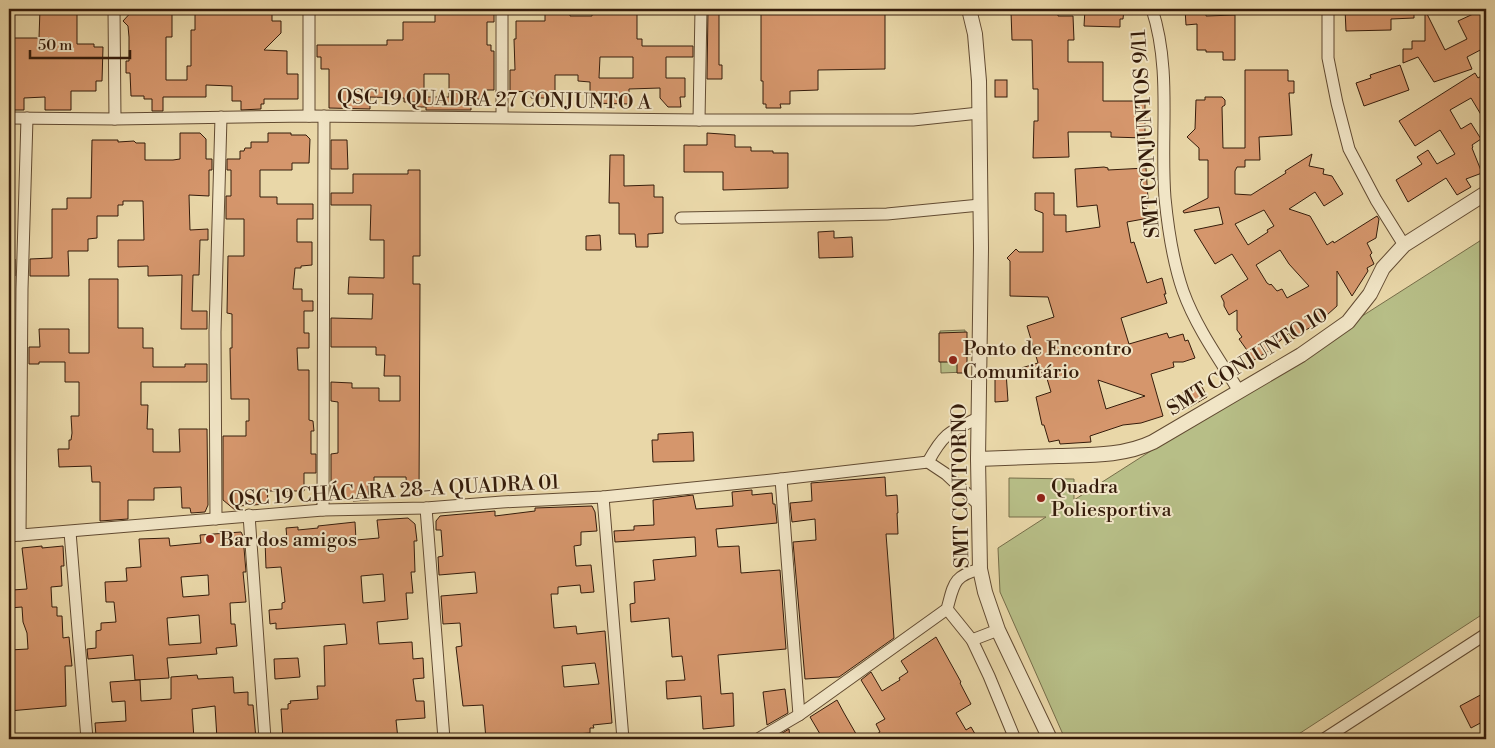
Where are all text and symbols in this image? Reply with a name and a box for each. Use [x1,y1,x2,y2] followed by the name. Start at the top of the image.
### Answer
[30,28,130,60] scale bar
[1127,28,1166,239] street label: SMT CONJUNTOS 9/11
[38,36,72,55] text: 50 m
[337,85,653,116] street label: QSC 19 QUADRA 27 CONJUNTO A
[1163,303,1333,422] street label: SMT CONJUNTO 10
[963,337,1132,385] place label: Ponto de Encontro Comunitário
[947,354,959,366] marker: Ponto de Encontro Comunitário
[948,403,975,569] street label: SMT CONTORNO
[228,469,561,513] street label: QSC 19 CHÁCARA 28-A QUADRA 01
[1051,475,1172,523] place label: Quadra Poliesportiva
[1035,492,1047,504] marker: Quadra Poliesportiva
[219,528,357,553] place label: Bar dos amigos
[204,533,216,545] marker: Bar dos amigos

